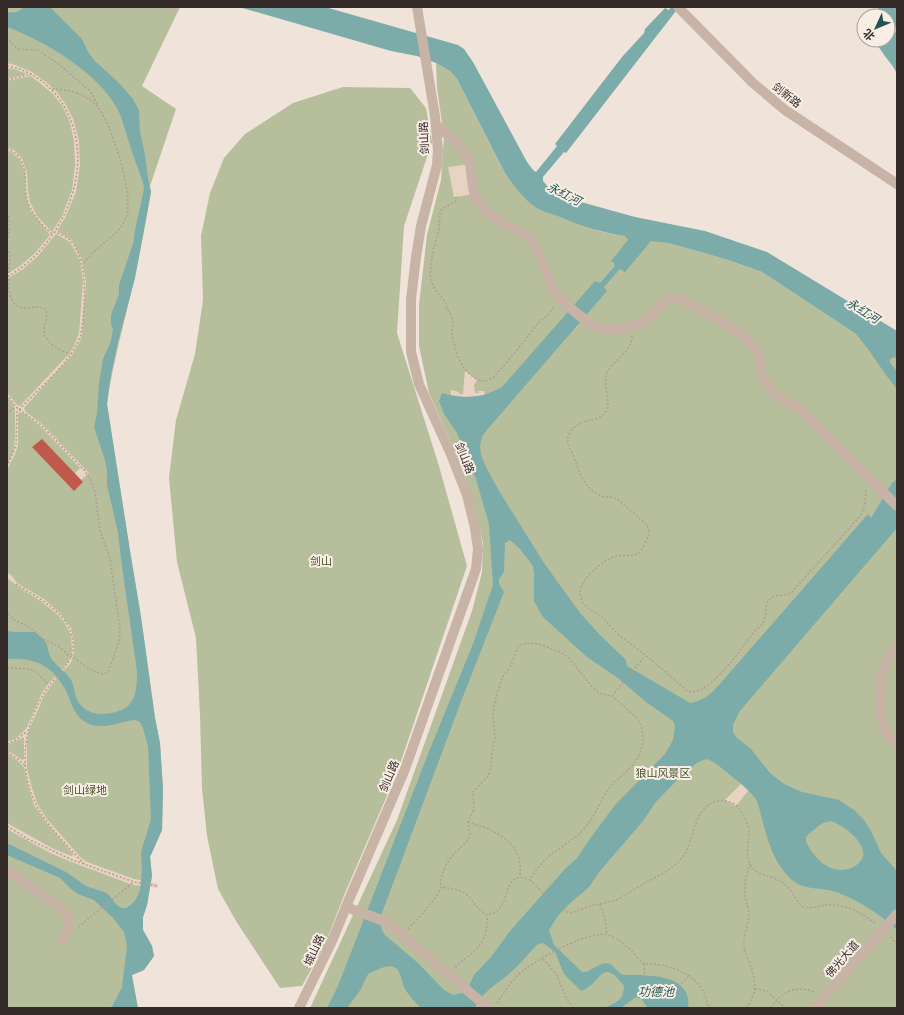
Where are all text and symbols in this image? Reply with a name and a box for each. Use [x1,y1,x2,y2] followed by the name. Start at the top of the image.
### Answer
[856,8,896,48] north arrow
[860,27,877,44] text: 北
[770,79,804,110] street label: 剑新路
[416,121,431,155] street label: 剑山路
[545,179,585,208] water label: 永红河
[845,295,884,327] water label: 永红河
[453,440,478,476] street label: 剑山路
[310,554,332,567] park label: 剑山
[376,758,401,794] street label: 剑山路
[636,766,691,779] park label: 狼山风景区
[63,783,107,796] park label: 剑山绿地
[301,932,326,967] street label: 城山路
[822,938,861,980] street label: 佛光大道
[638,984,675,998] water label: 功德池

